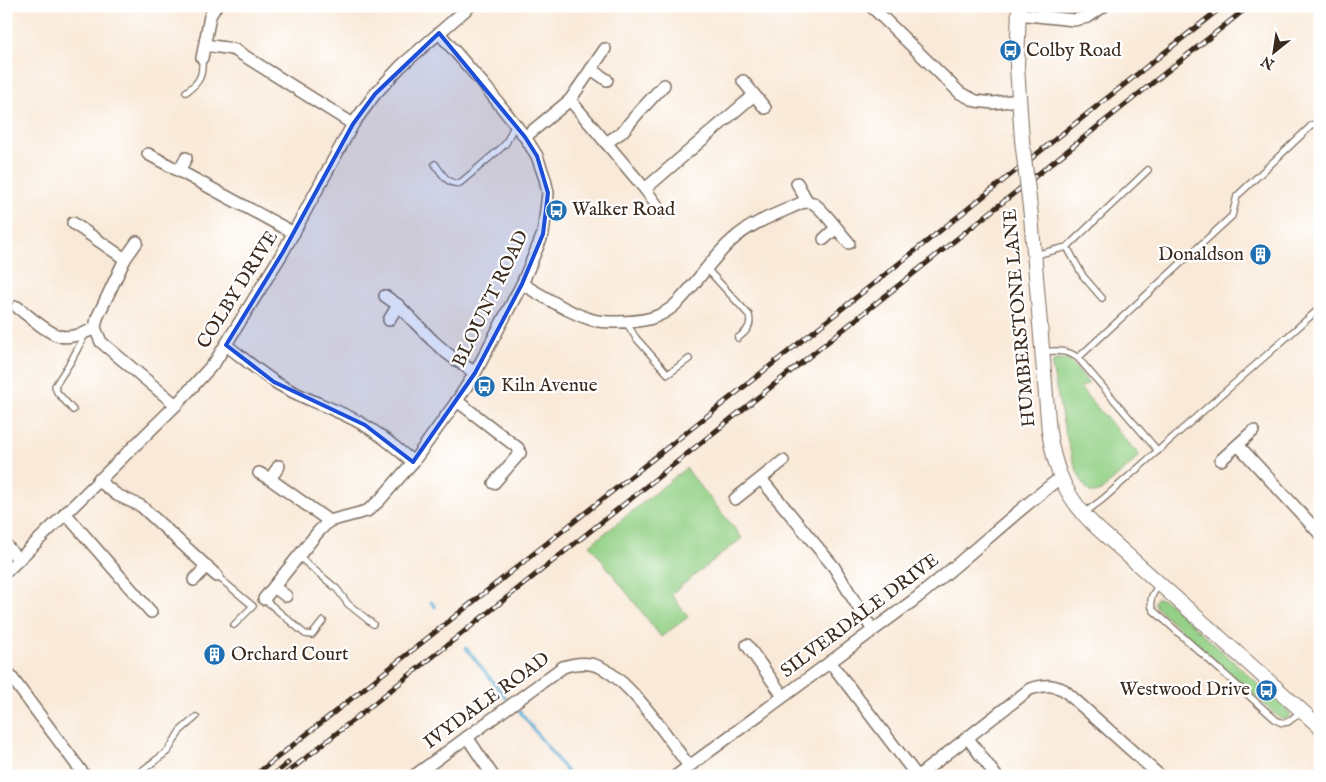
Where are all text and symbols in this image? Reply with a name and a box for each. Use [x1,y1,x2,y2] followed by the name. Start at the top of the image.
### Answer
[1248,28,1298,78] north arrow
[998,39,1022,63] bus stop icon: Colby Road
[1026,39,1122,63] place label: Colby Road
[1258,52,1279,74] text: N
[544,198,568,222] bus stop icon: Walker Road
[572,198,676,222] place label: Walker Road
[998,208,1042,428] street label: HUMBERSTONE LANE
[192,226,284,354] street label: COLBY DRIVE
[447,227,535,371] street label: BLOUNT ROAD
[1158,243,1244,267] place label: Donaldson
[1248,243,1272,267] building icon: Donaldson
[473,374,497,398] bus stop icon: Kiln Avenue
[501,374,598,398] place label: Kiln Avenue
[776,548,944,684] street label: SILVERDALE DRIVE
[203,643,227,667] building icon: Orchard Court
[231,643,349,667] place label: Orchard Court
[419,647,555,755] street label: IVYDALE ROAD
[1120,678,1250,702] place label: Westwood Drive
[1254,678,1278,702] bus stop icon: Westwood Drive

